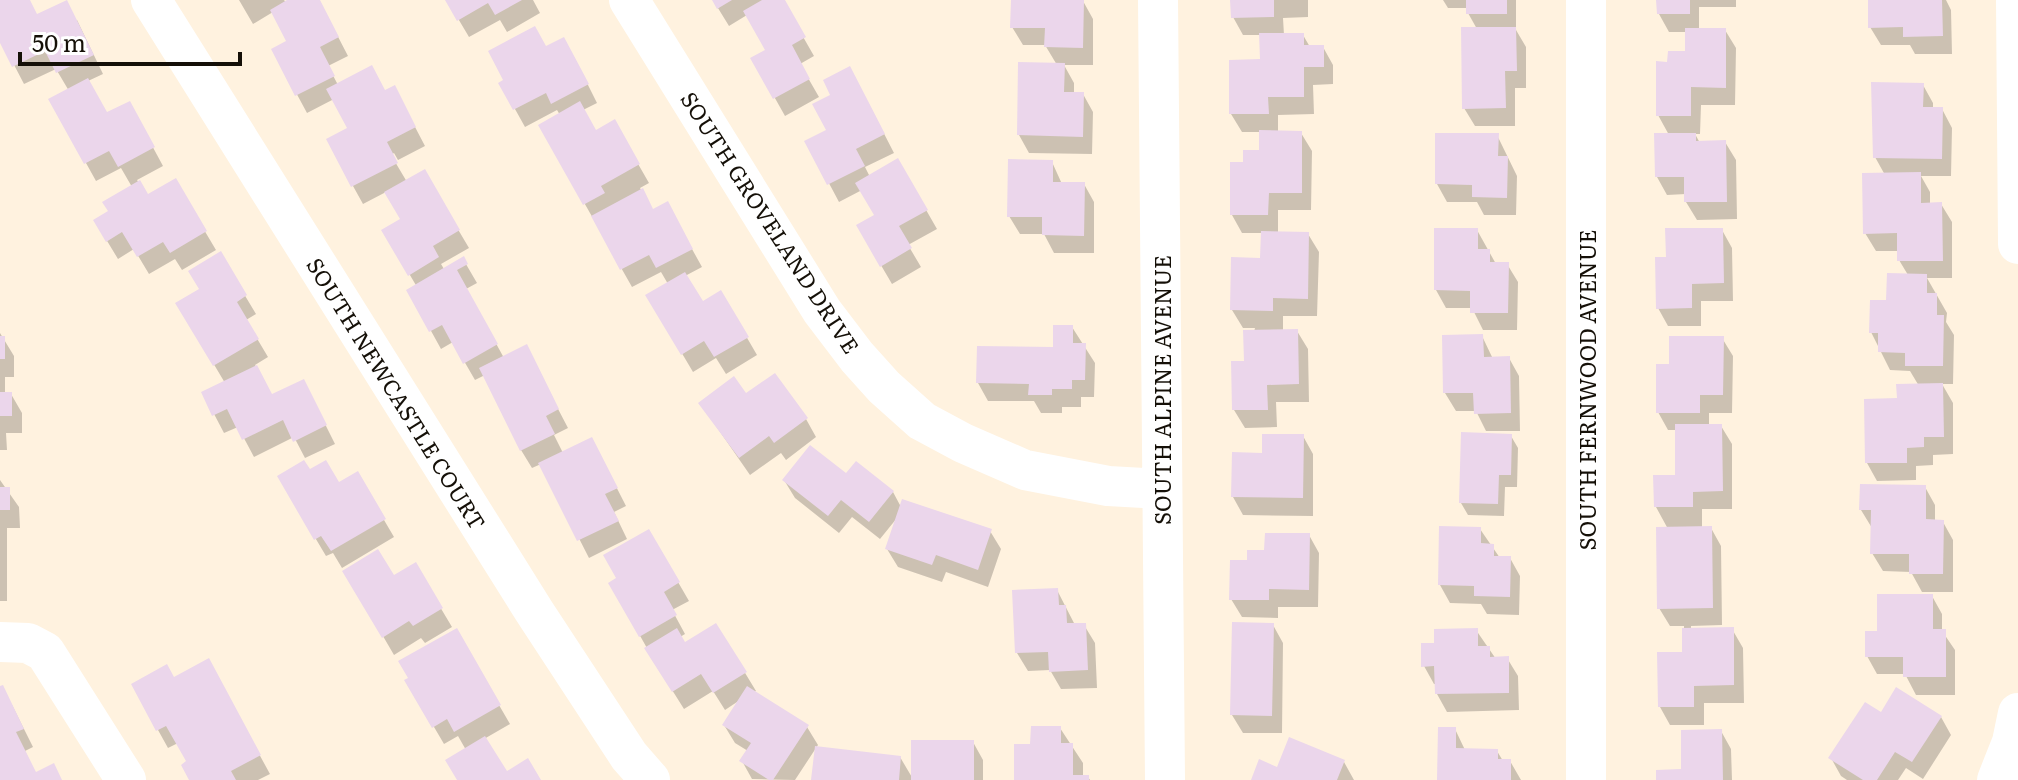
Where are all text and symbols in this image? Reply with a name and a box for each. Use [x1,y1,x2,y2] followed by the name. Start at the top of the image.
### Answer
[20,16,240,66] scale bar
[32,24,86,59] text: 50 m
[674,84,868,360] street label: SOUTH GROVELAND DRIVE
[1570,229,1603,551] street label: SOUTH FERNWOOD AVENUE
[299,251,495,535] street label: SOUTH NEWCASTLE COURT
[1145,255,1178,525] street label: SOUTH ALPINE AVENUE

